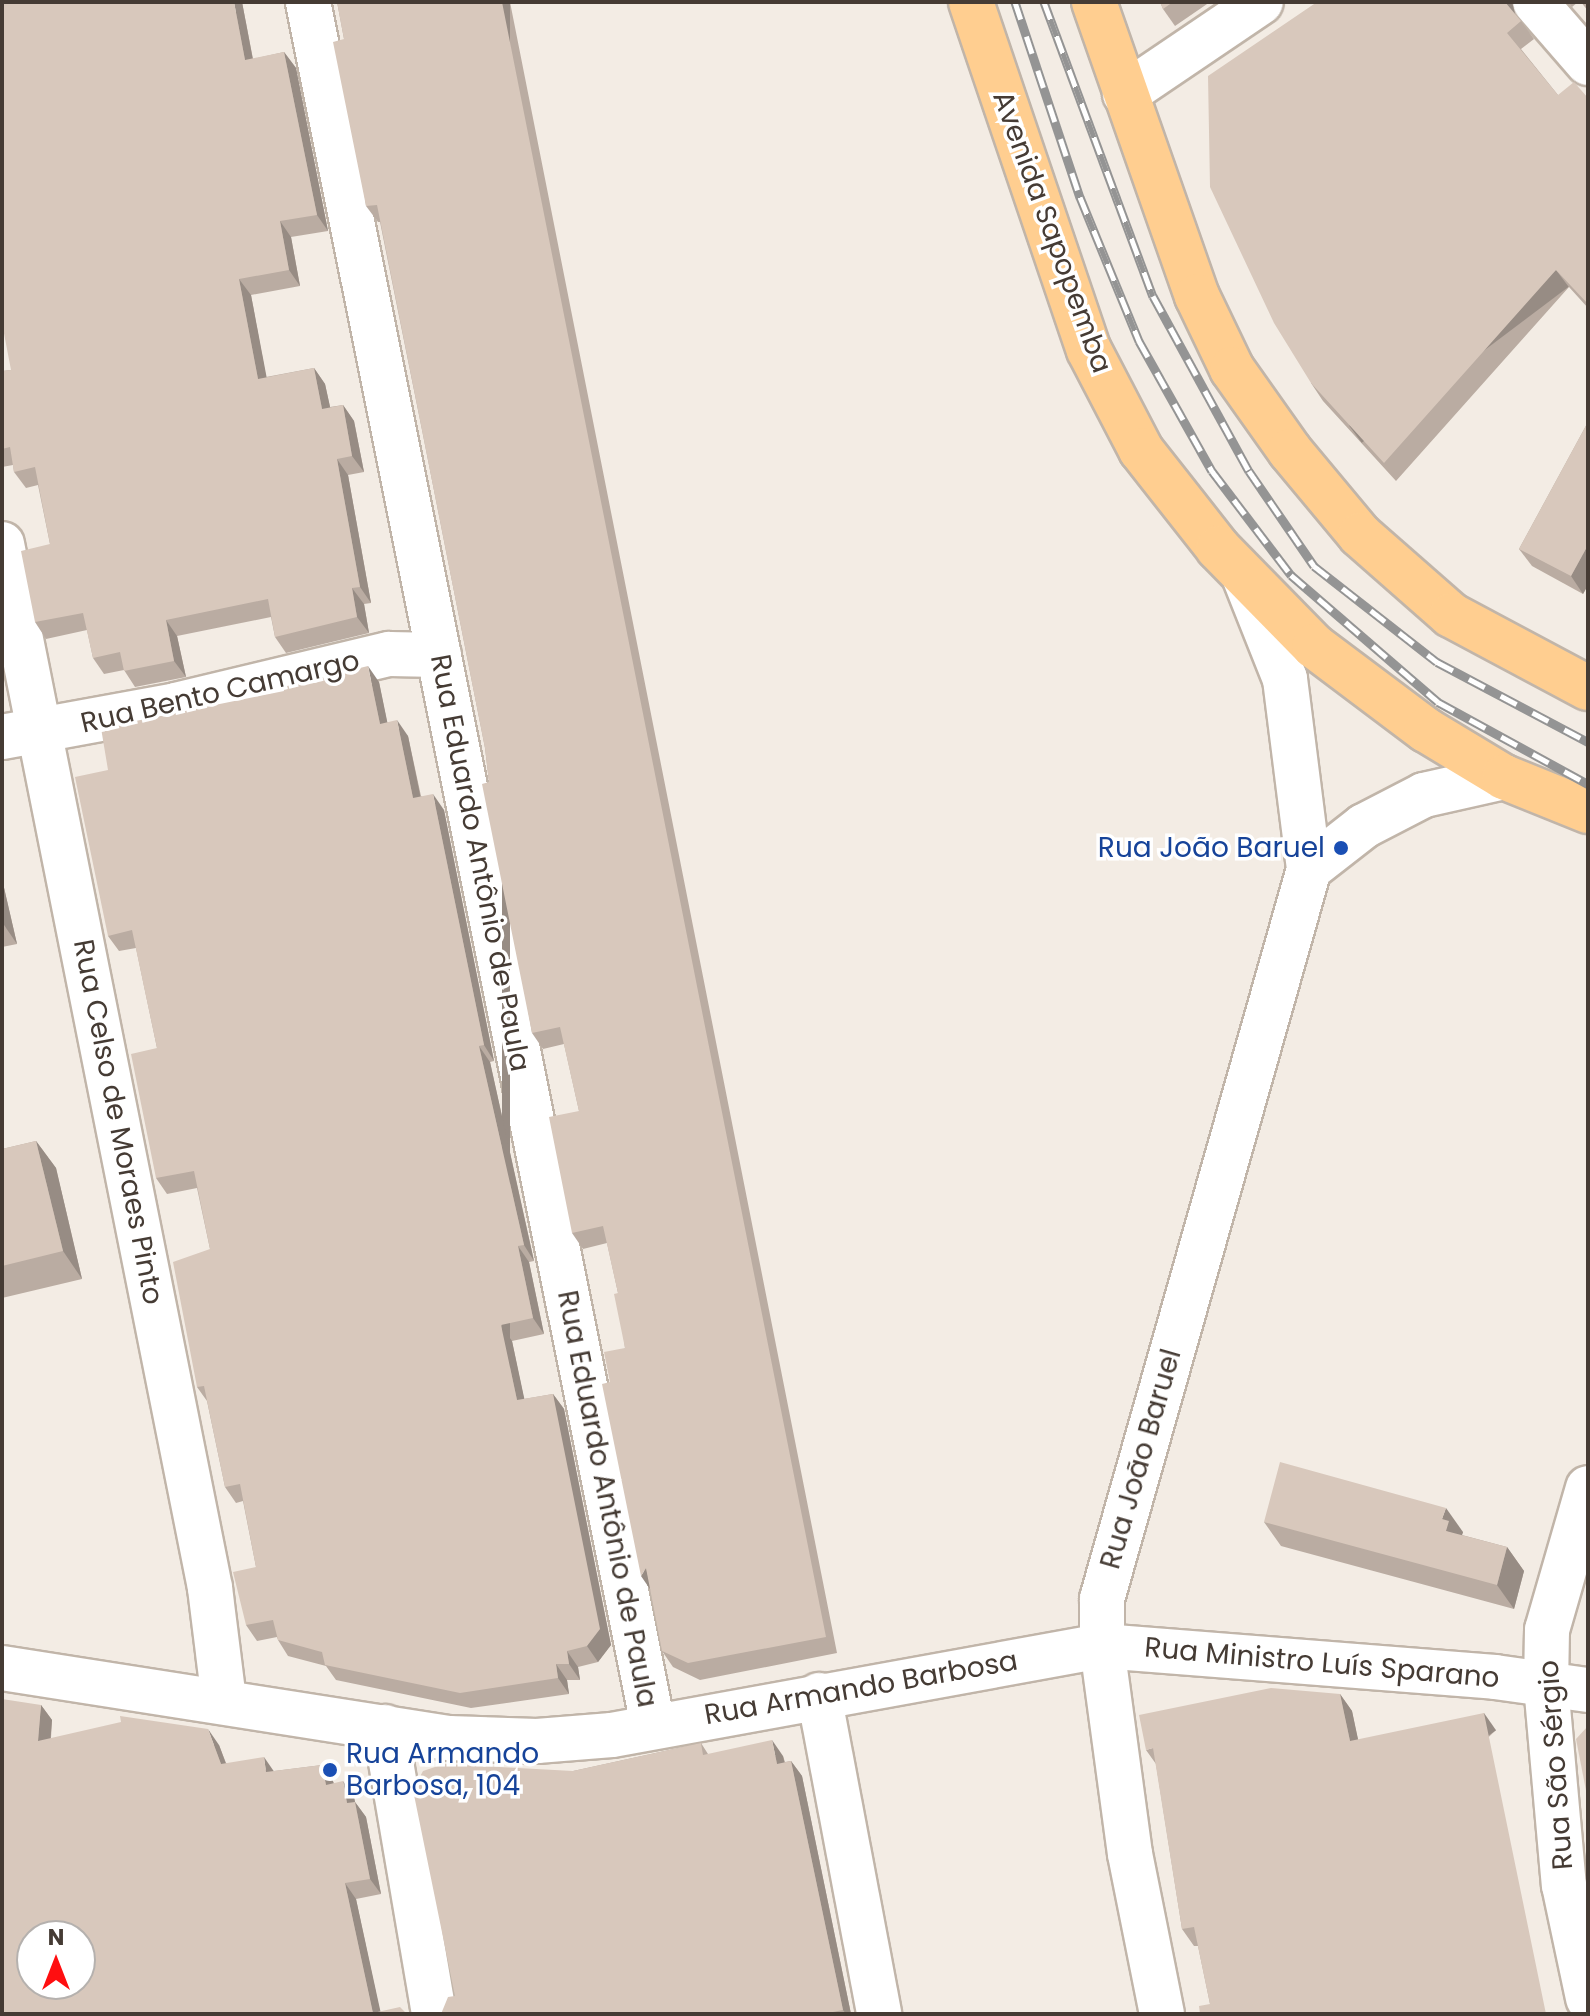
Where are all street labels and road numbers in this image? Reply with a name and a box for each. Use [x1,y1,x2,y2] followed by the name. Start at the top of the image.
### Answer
[985,87,1119,377] street label: Avenida Sapopemba
[77,644,363,740] street label: Rua Bento Camargo
[423,652,537,1074] street label: Rua Eduardo Antônio de Paula
[66,937,170,1307] street label: Rua Celso de Moraes Pinto
[550,1288,664,1710] street label: Rua Eduardo Antônio de Paula
[1094,1345,1188,1573] street label: Rua João Baruel
[1143,1631,1501,1695] street label: Rua Ministro Luís Sparano
[702,1644,1020,1732] street label: Rua Armando Barbosa
[1532,1659,1580,1871] street label: Rua São Sérgio

